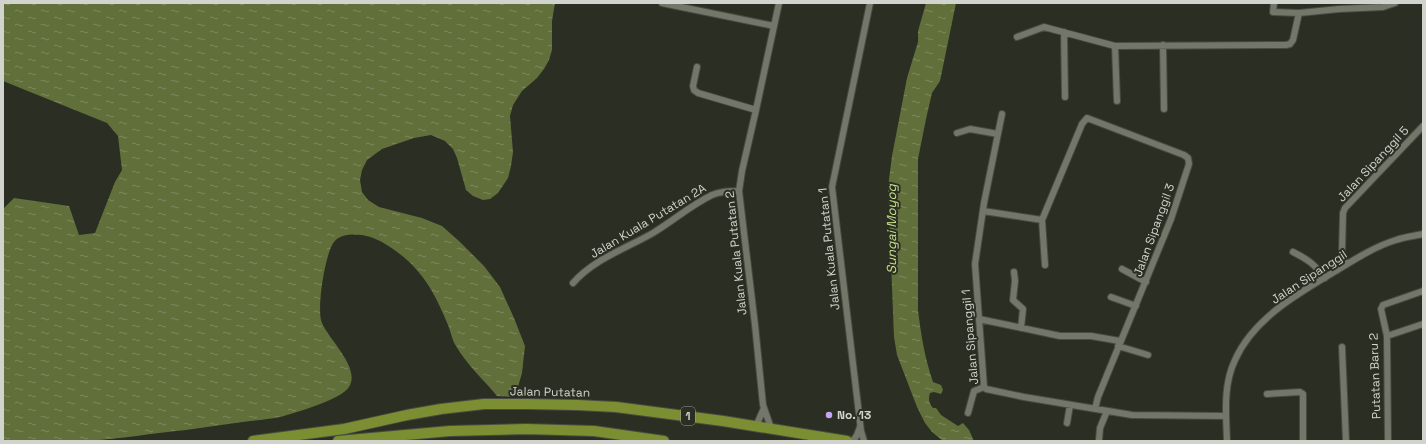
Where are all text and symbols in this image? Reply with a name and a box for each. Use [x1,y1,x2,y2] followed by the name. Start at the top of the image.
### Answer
[1334,123,1412,205] street label: Jalan Sipanggil 5
[587,180,709,262] street label: Jalan Kuala Putatan 2A
[1130,181,1178,279] street label: Jalan Sipanggil 3
[883,183,900,274] water label: Sungai Moyog
[815,187,843,311] street label: Jalan Kuala Putatan 1
[722,190,750,316] street label: Jalan Kuala Putatan 2
[1268,246,1350,308] street label: Jalan Sipanggil
[958,289,982,385] street label: Jalan Sipanggil 1
[1365,333,1385,419] street label: Putatan Baru 2
[510,383,590,401] street label: Jalan Putatan
[681,407,695,425] road number: 1
[837,407,871,423] place label: No. 13
[824,410,834,420] marker: No. 13

